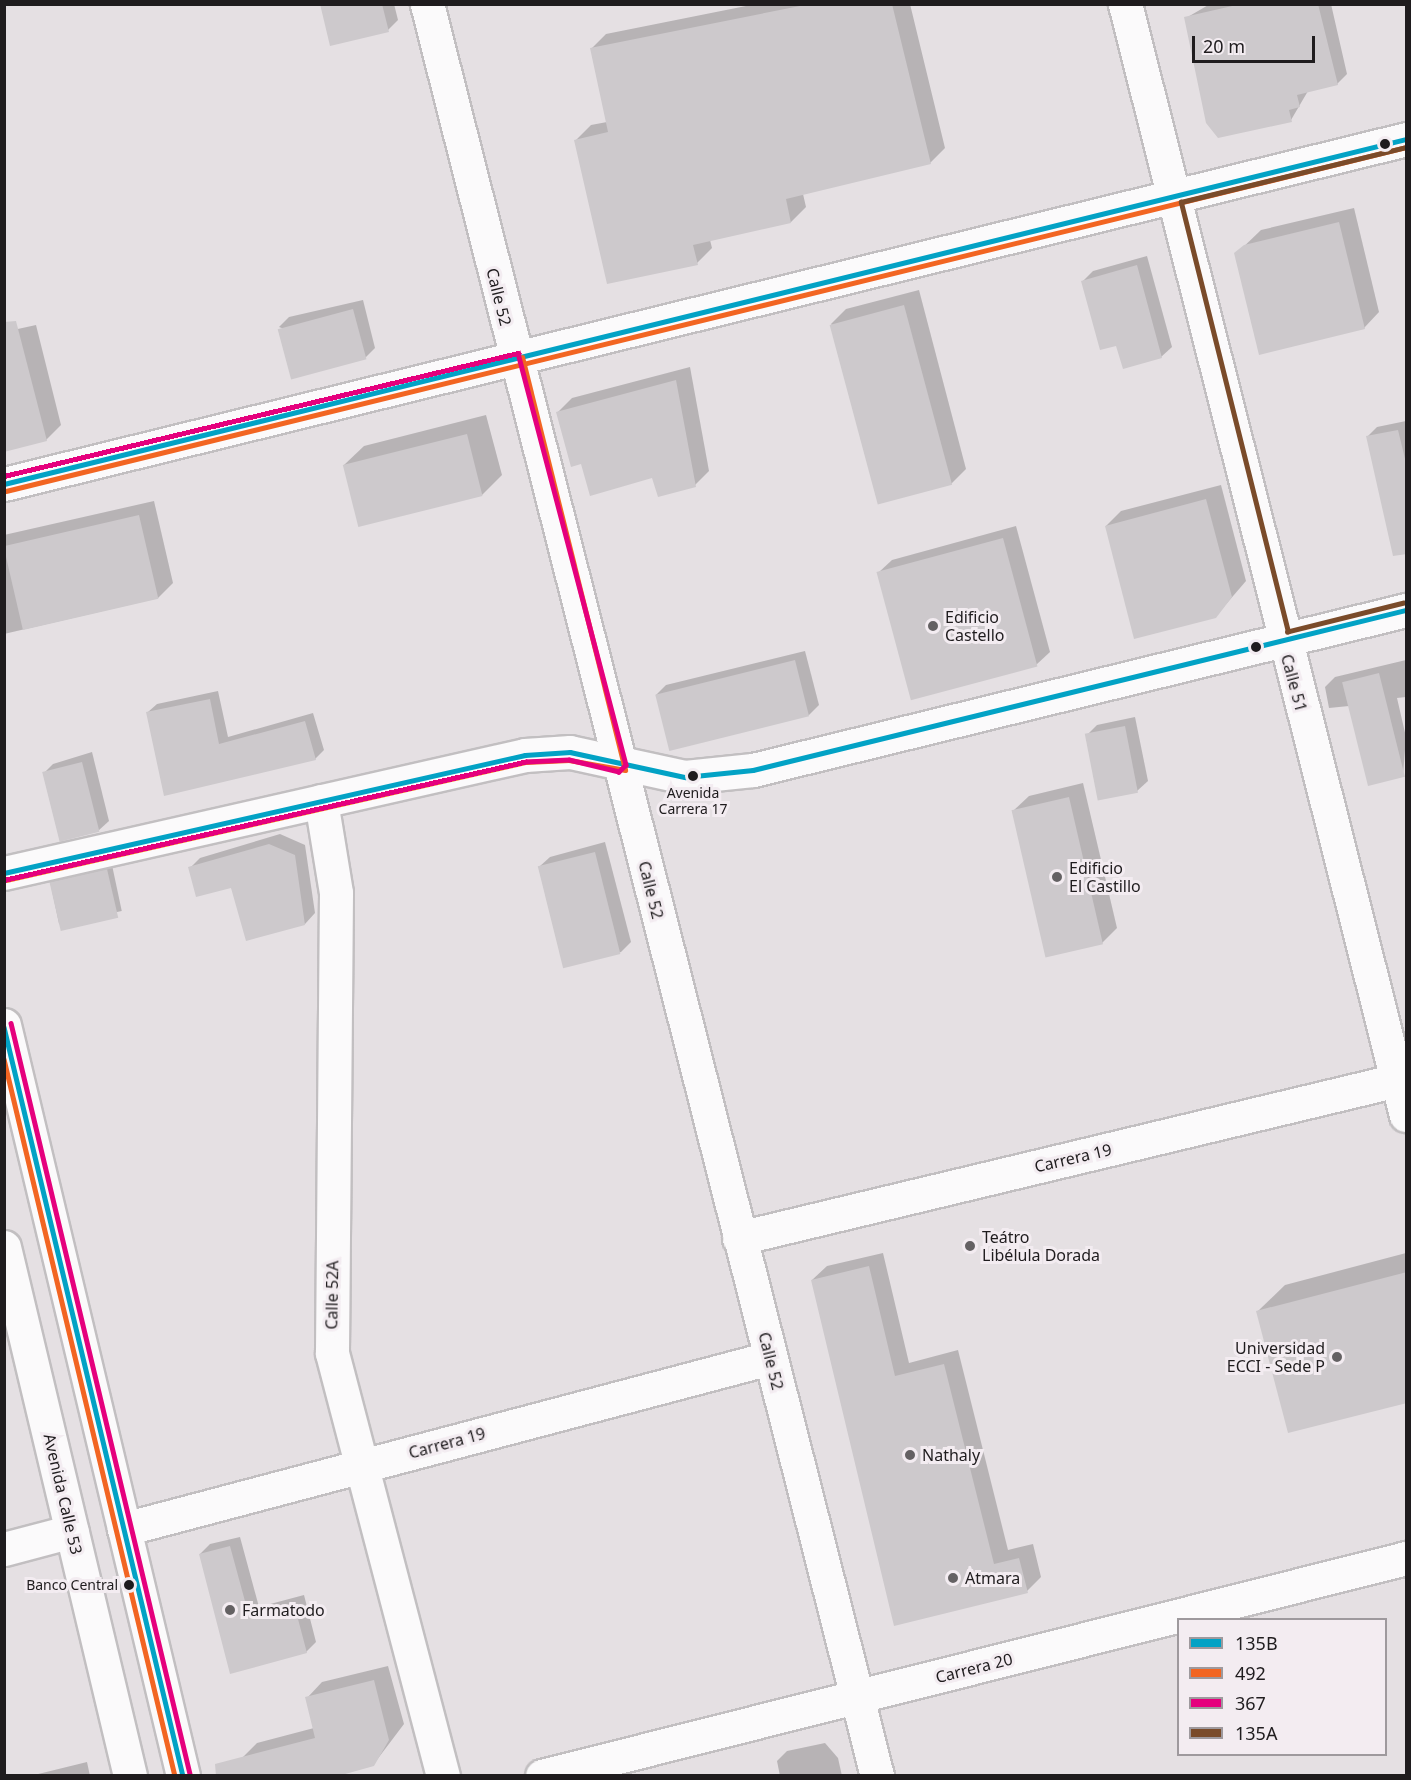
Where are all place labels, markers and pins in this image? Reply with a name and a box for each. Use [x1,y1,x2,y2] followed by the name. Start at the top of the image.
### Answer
[1379,138,1391,150] unlabelled marker
[945,607,1004,645] place label: Edificio Castello
[926,619,940,633] marker: Edificio Castello
[1250,641,1262,653] unlabelled marker
[687,770,699,782] marker: Avenida Carrera 17
[659,785,727,818] place label: Avenida Carrera 17
[1069,858,1141,896] place label: Edificio El Castillo
[1050,870,1064,884] marker: Edificio El Castillo
[982,1227,1100,1265] place label: Teátro Libélula Dorada
[963,1239,977,1253] marker: Teátro Libélula Dorada
[1227,1338,1325,1376] place label: Universidad ECCI - Sede P
[1330,1350,1344,1364] marker: Universidad ECCI - Sede P
[922,1445,980,1465] place label: Nathaly
[903,1448,917,1462] marker: Nathaly
[965,1568,1020,1588] place label: Atmara
[946,1571,960,1585] marker: Atmara
[26,1577,118,1593] place label: Banco Central
[123,1579,135,1591] marker: Banco Central
[242,1600,325,1620] place label: Farmatodo
[223,1603,237,1617] marker: Farmatodo

